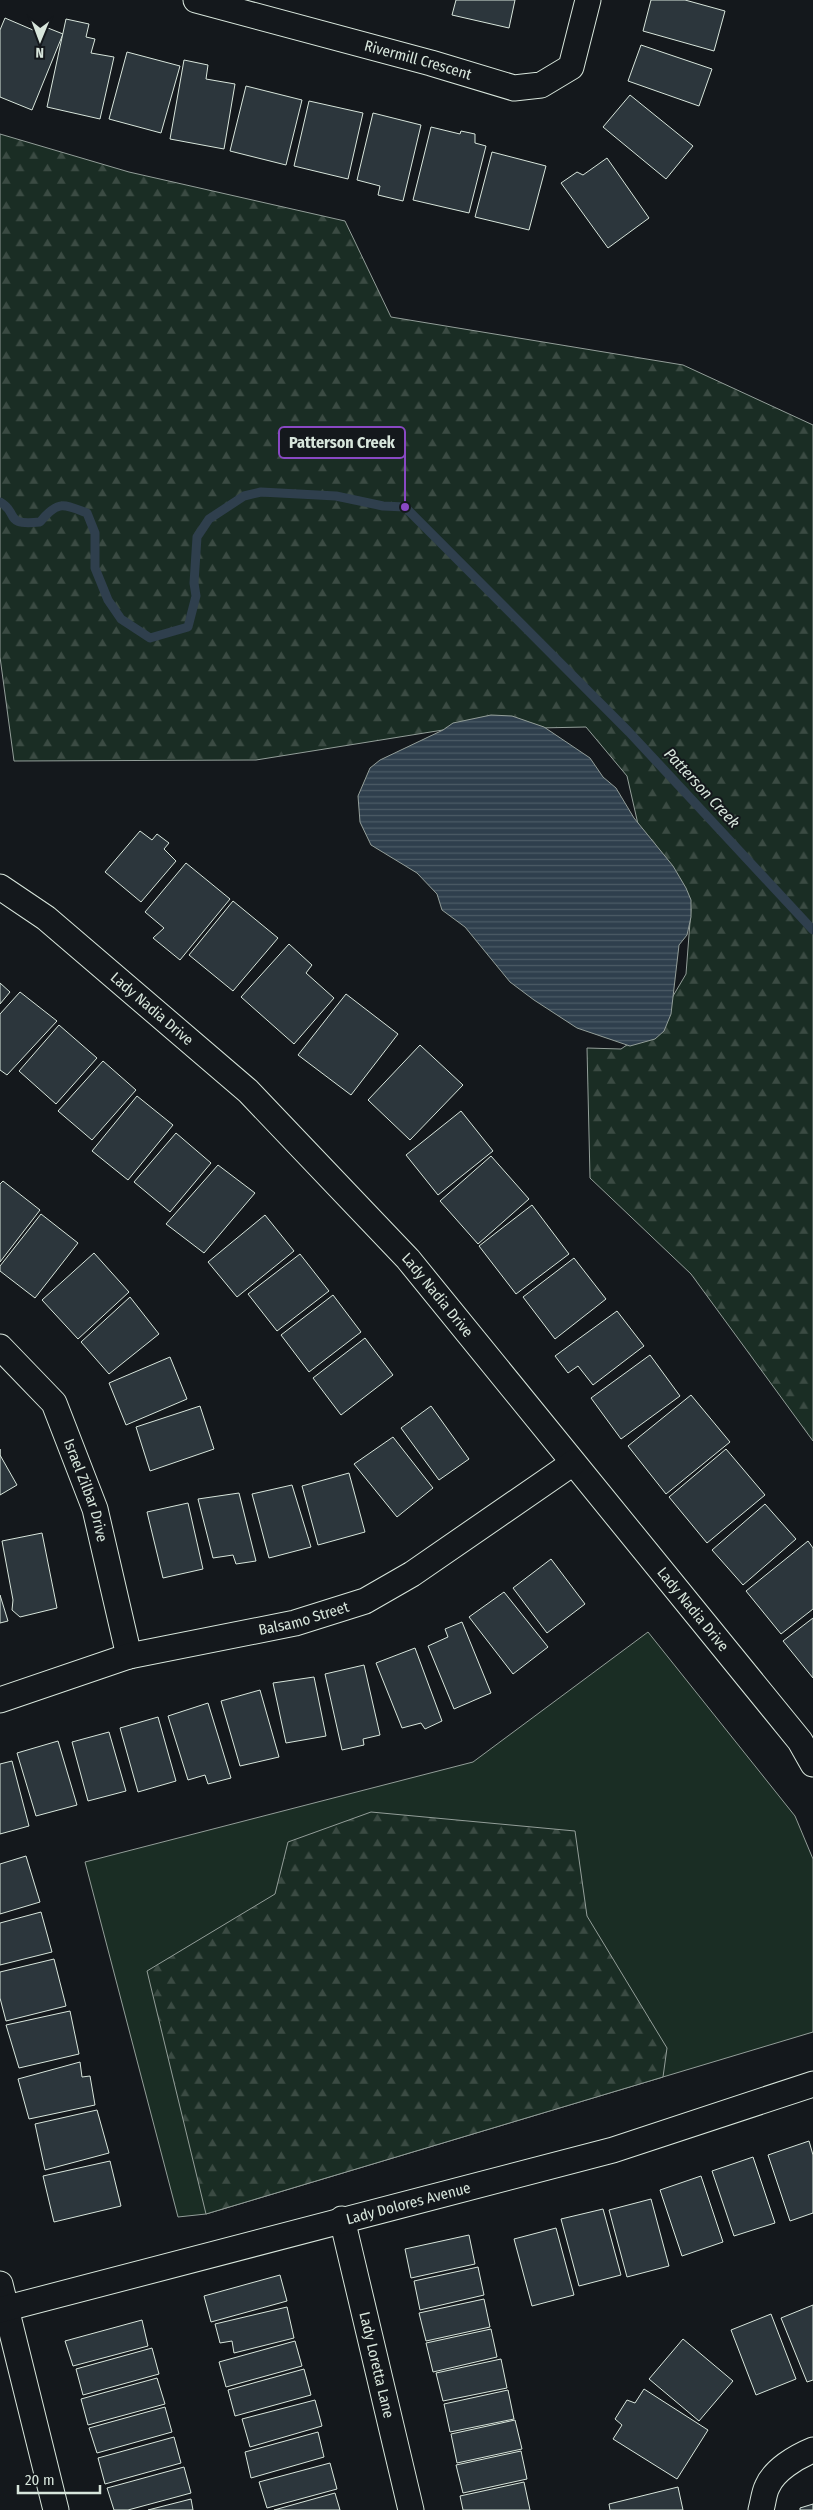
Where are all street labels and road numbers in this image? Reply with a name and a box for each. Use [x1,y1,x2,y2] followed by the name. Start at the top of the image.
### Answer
[362,37,474,84] street label: Rivermill Crescent
[107,968,197,1049] street label: Lady Nadia Drive
[398,1249,477,1341] street label: Lady Nadia Drive
[60,1436,111,1544] street label: Israel Zilbar Drive
[653,1564,732,1655] street label: Lady Nadia Drive
[257,1598,351,1639] street label: Balsamo Street
[344,2179,472,2228] street label: Lady Dolores Avenue
[355,2310,398,2420] street label: Lady Loretta Lane

